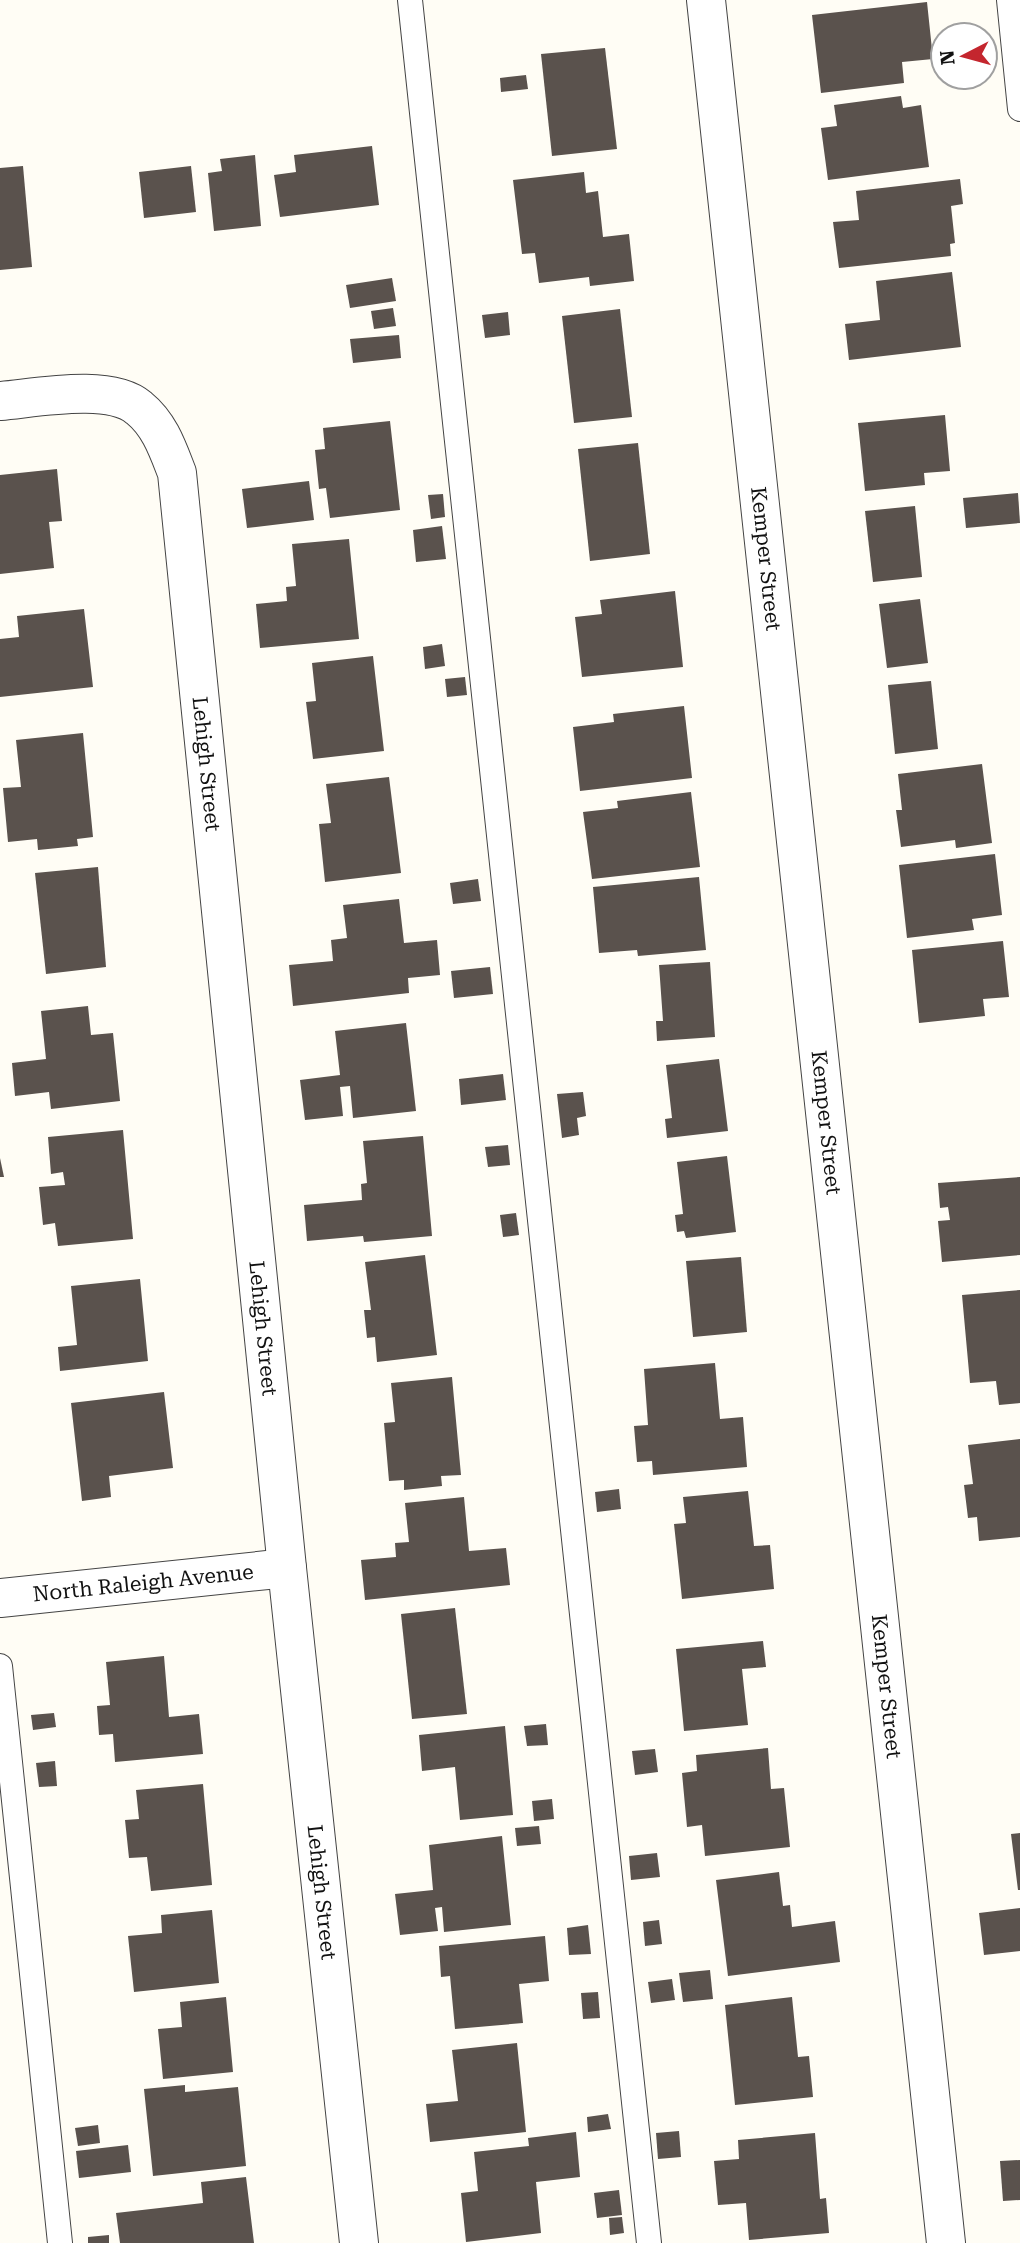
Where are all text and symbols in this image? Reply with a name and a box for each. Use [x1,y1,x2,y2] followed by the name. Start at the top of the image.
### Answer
[929,21,999,91] north arrow
[935,49,960,66] text: N
[746,485,785,632] street label: Kemper Street
[188,695,225,833] street label: Lehigh Street
[806,1049,846,1196] street label: Kemper Street
[244,1259,282,1397] street label: Lehigh Street
[32,1560,255,1606] street label: North Raleigh Avenue
[867,1613,906,1760] street label: Kemper Street
[302,1823,341,1961] street label: Lehigh Street

